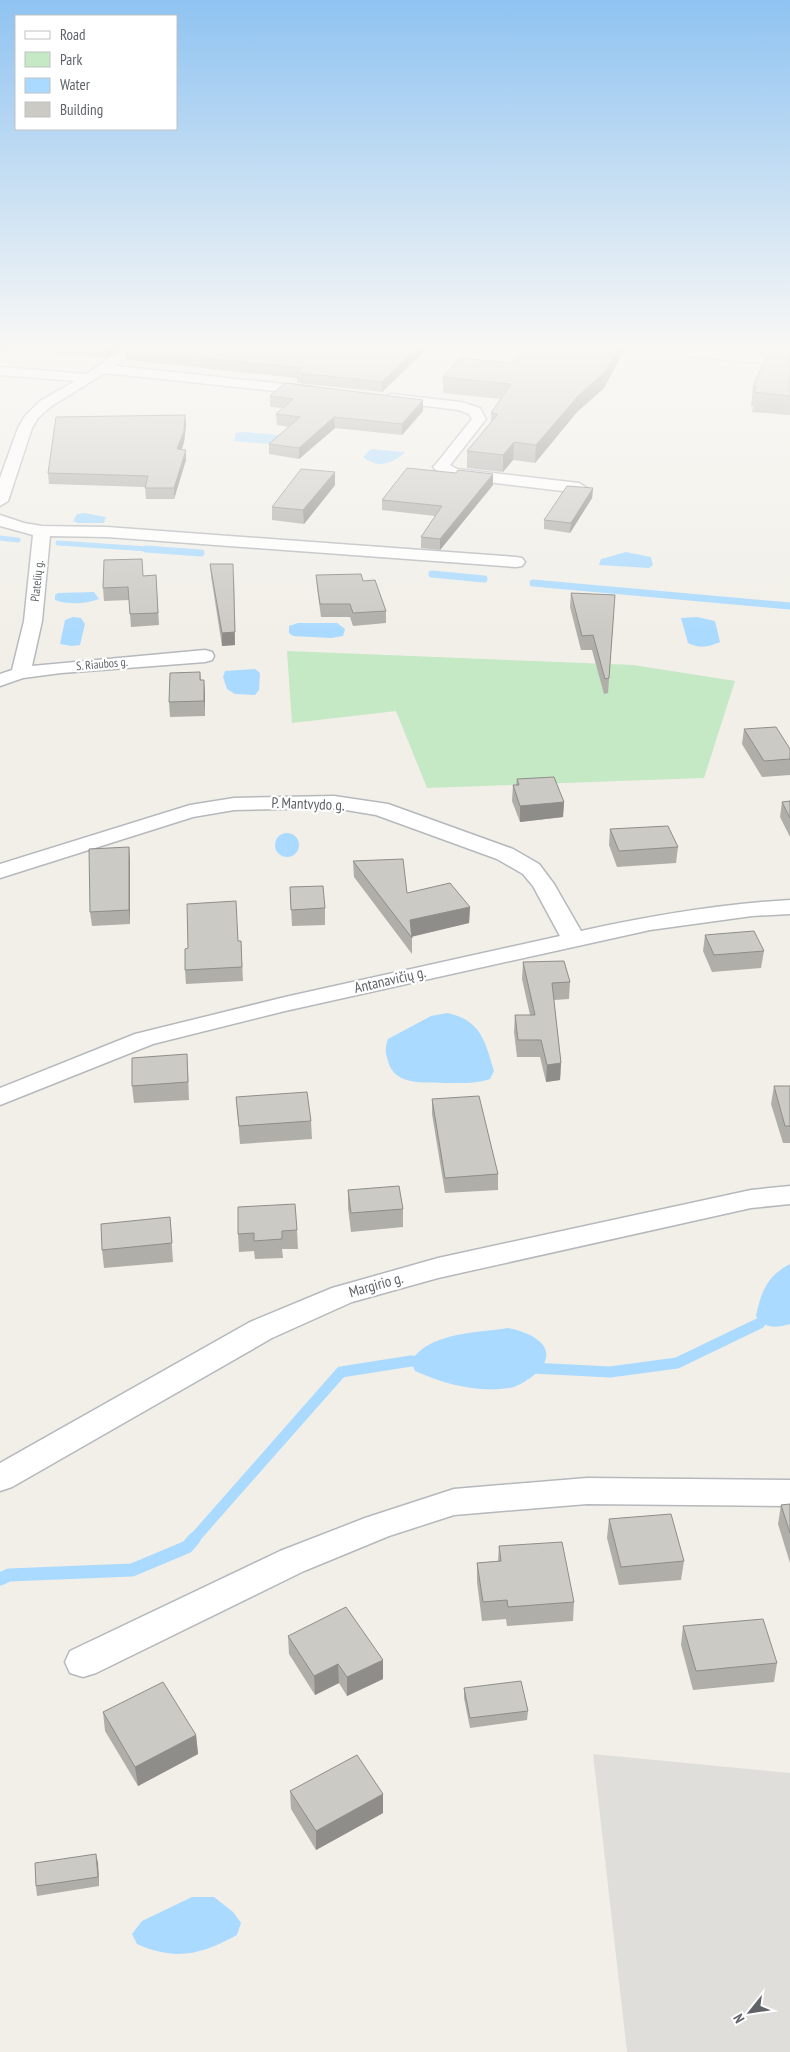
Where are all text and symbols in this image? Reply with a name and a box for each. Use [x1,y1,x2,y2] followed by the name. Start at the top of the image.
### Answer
[15,15,178,130] legend
[60,25,86,44] text: Road
[60,50,82,69] text: Park
[60,75,91,94] text: Water
[60,100,103,119] text: Building
[27,559,46,602] street label: Platelių g.
[76,654,128,673] street label: S. Riaubos g.
[271,793,345,814] street label: P. Mantvydo g.
[352,962,428,997] street label: Antanavičių g.
[347,1268,406,1301] street label: Margirio g.
[725,1987,775,2037] north arrow
[729,2011,748,2026] text: N

